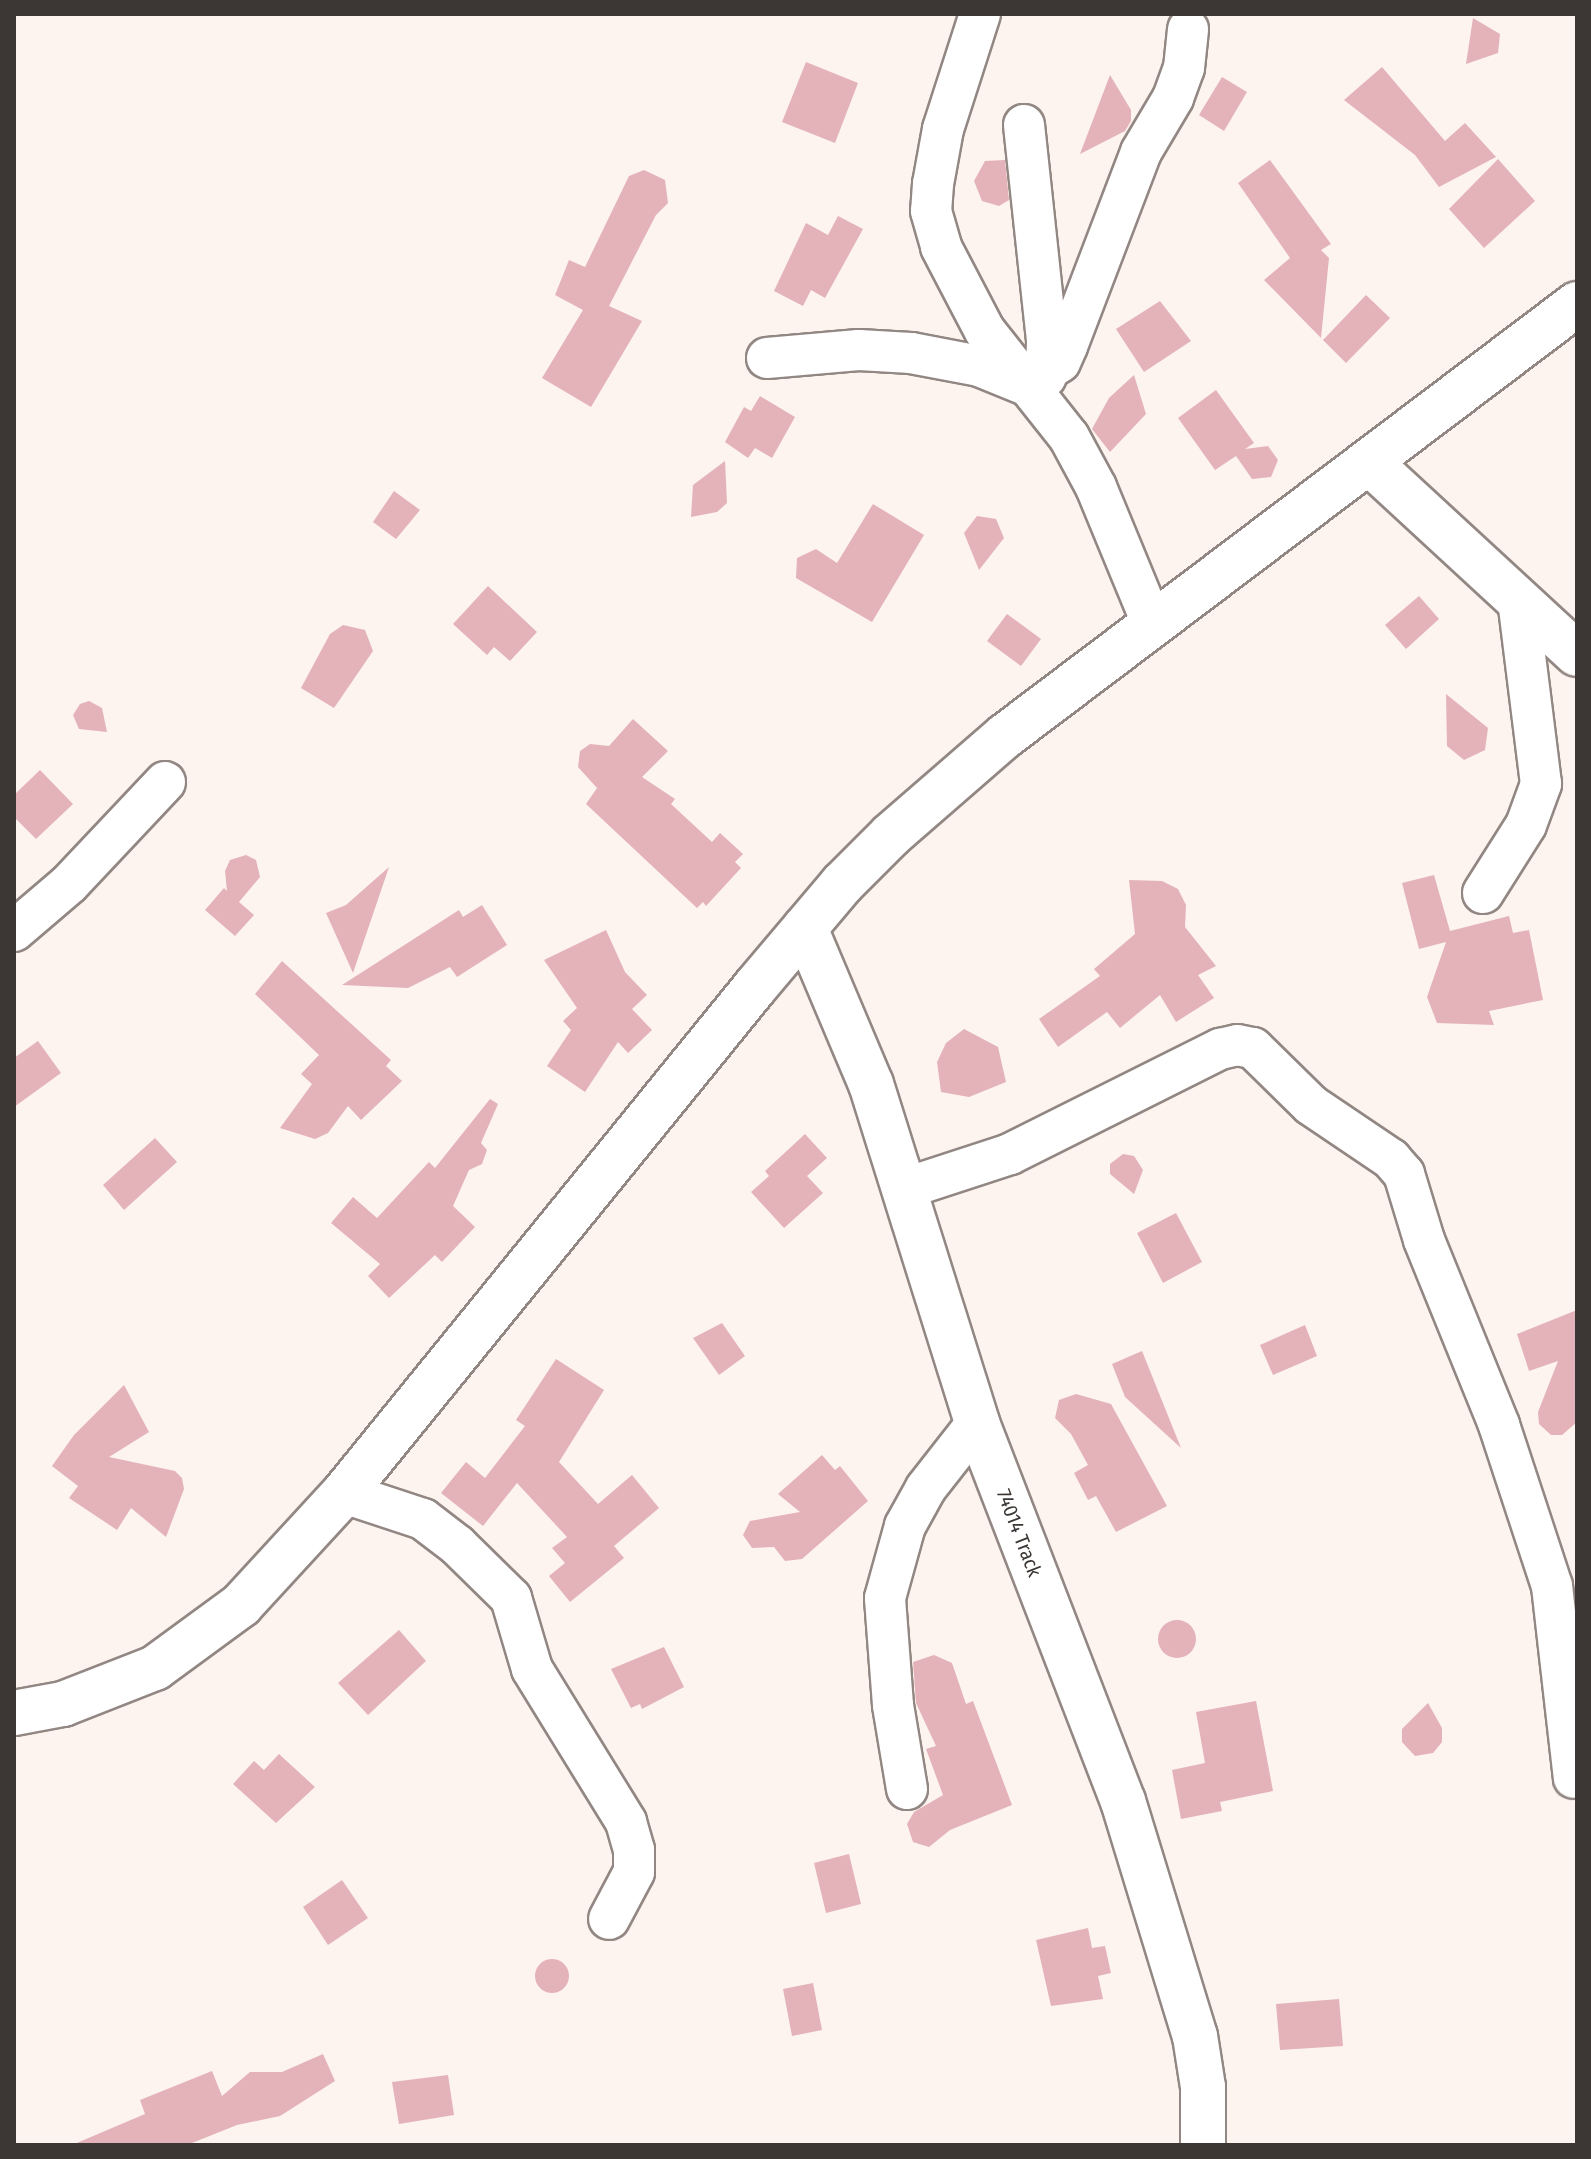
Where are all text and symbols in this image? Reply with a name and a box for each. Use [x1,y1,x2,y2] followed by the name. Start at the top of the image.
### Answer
[991,1486,1047,1580] street label: 74014 Track

